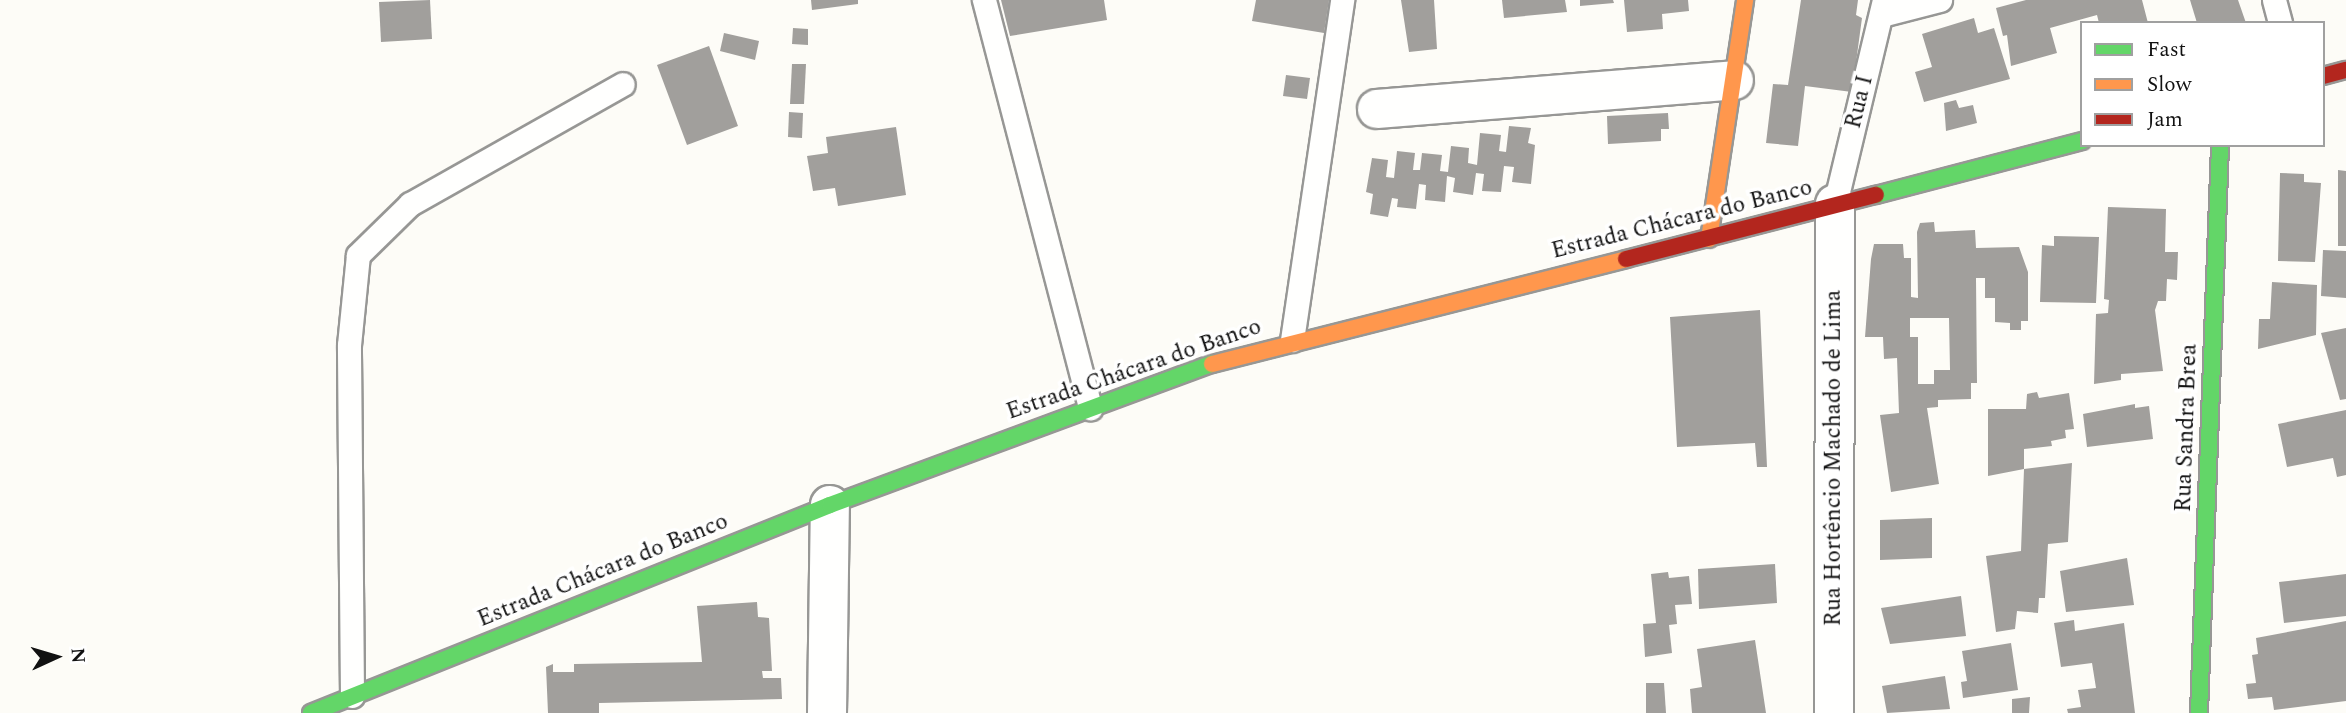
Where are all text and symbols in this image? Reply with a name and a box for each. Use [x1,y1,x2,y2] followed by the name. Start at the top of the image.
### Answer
[2080,21,2325,147] legend
[2147,34,2186,66] text: Fast
[2147,69,2191,101] text: Slow
[1840,72,1880,132] street label: Rua I
[2147,104,2183,136] text: Jam
[1549,174,1815,266] street label: Estrada Chácara do Banco
[1820,290,1848,626] street label: Rua Hortêncio Machado de Lima
[1003,313,1265,427] street label: Estrada Chácara do Banco
[2170,343,2204,513] street label: Rua Sandra Brea
[474,508,732,634] street label: Estrada Chácara do Banco
[21,622,91,692] north arrow
[62,647,92,664] text: N

